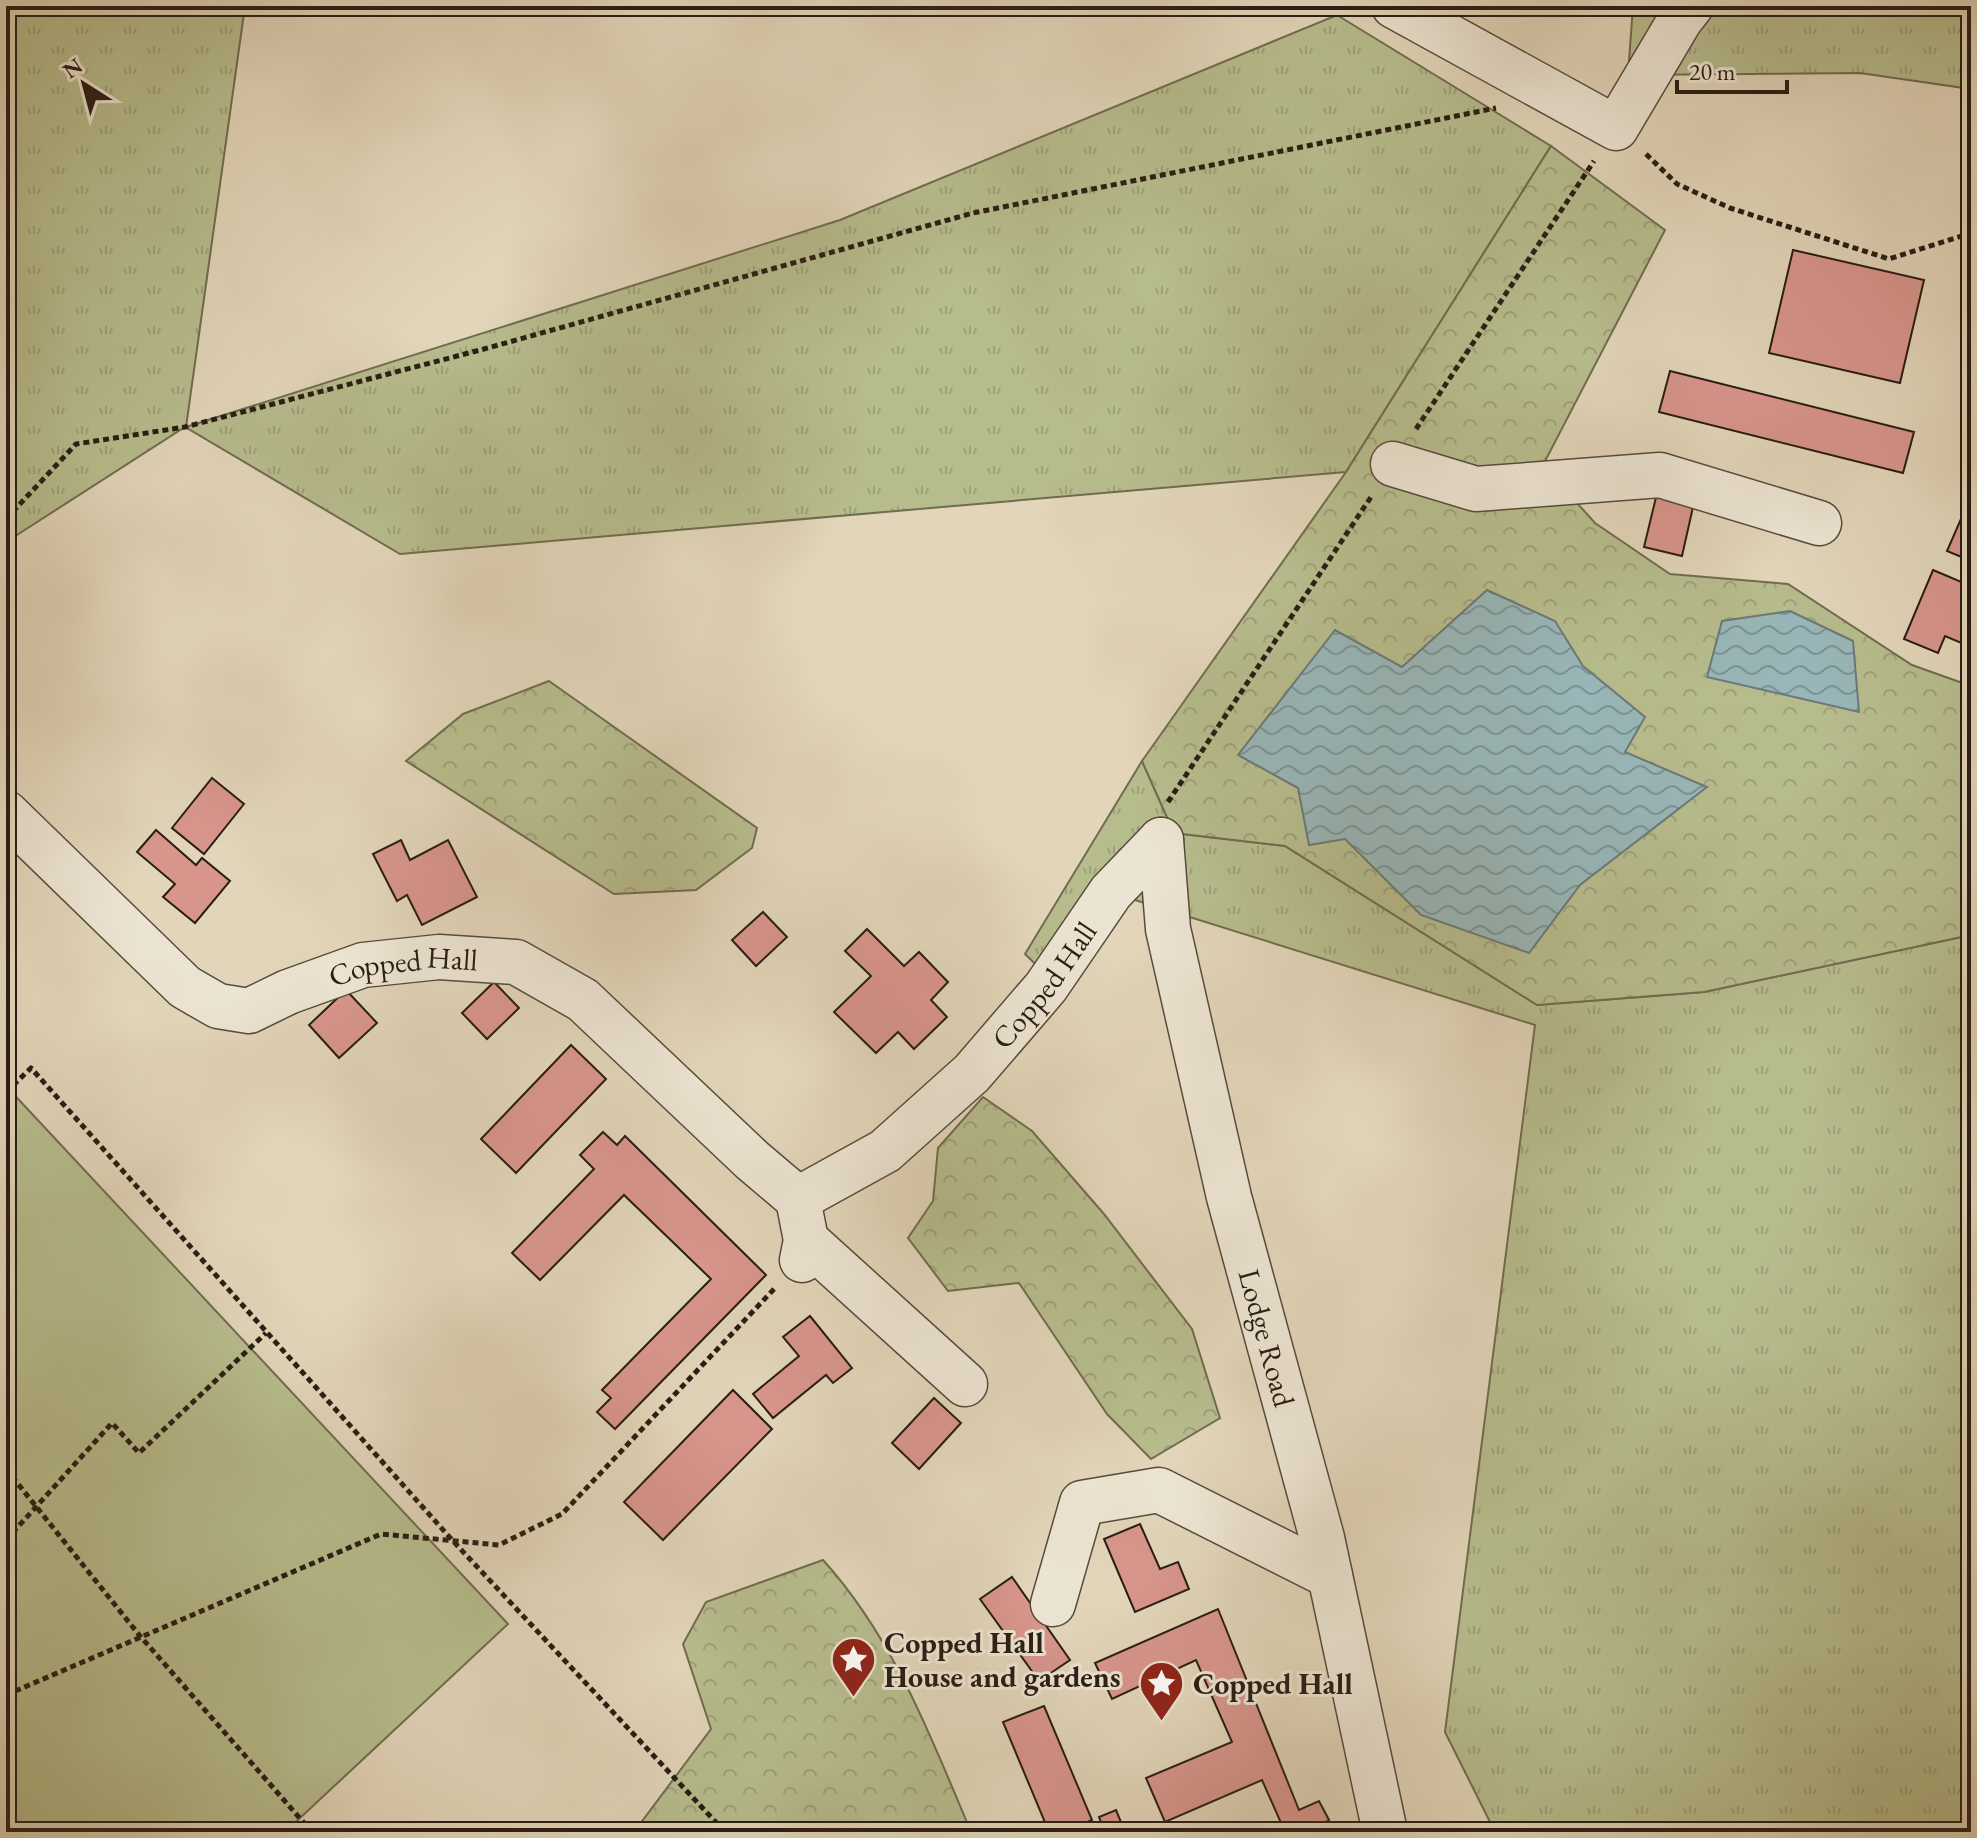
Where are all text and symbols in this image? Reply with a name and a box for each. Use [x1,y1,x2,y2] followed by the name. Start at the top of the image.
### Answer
[44,44,124,124] north arrow
[1677,44,1787,94] scale bar
[57,51,88,85] text: N
[1689,56,1736,87] text: 20 m
[982,914,1105,1057] street label: Copped Hall
[323,937,479,995] street label: Copped Hall
[1230,1265,1305,1412] street label: Lodge Road
[884,1623,1120,1696] place label: Copped Hall House and gardens
[829,1635,877,1698] place icon: Copped Hall House and gardens
[1138,1659,1186,1722] place icon: Copped Hall
[1193,1664,1353,1703] place label: Copped Hall

